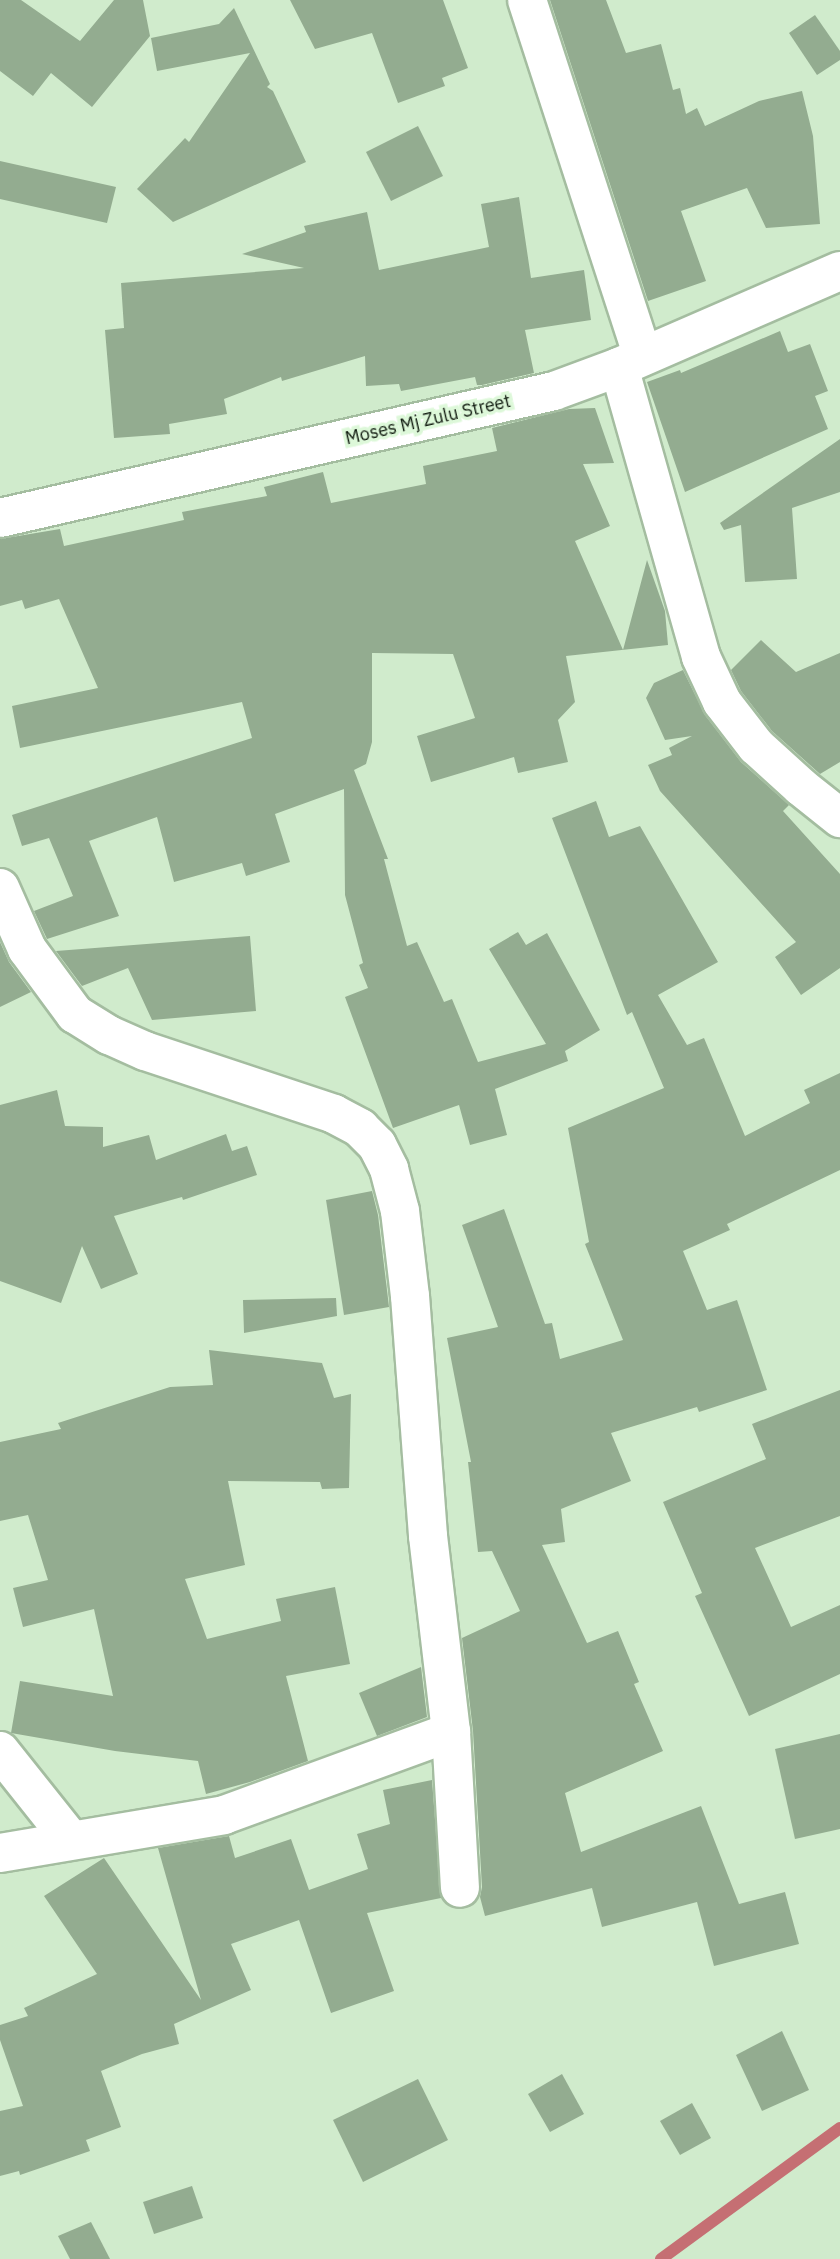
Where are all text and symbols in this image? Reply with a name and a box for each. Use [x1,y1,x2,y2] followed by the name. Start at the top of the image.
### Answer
[343,390,513,450] street label: Moses Mj Zulu Street

